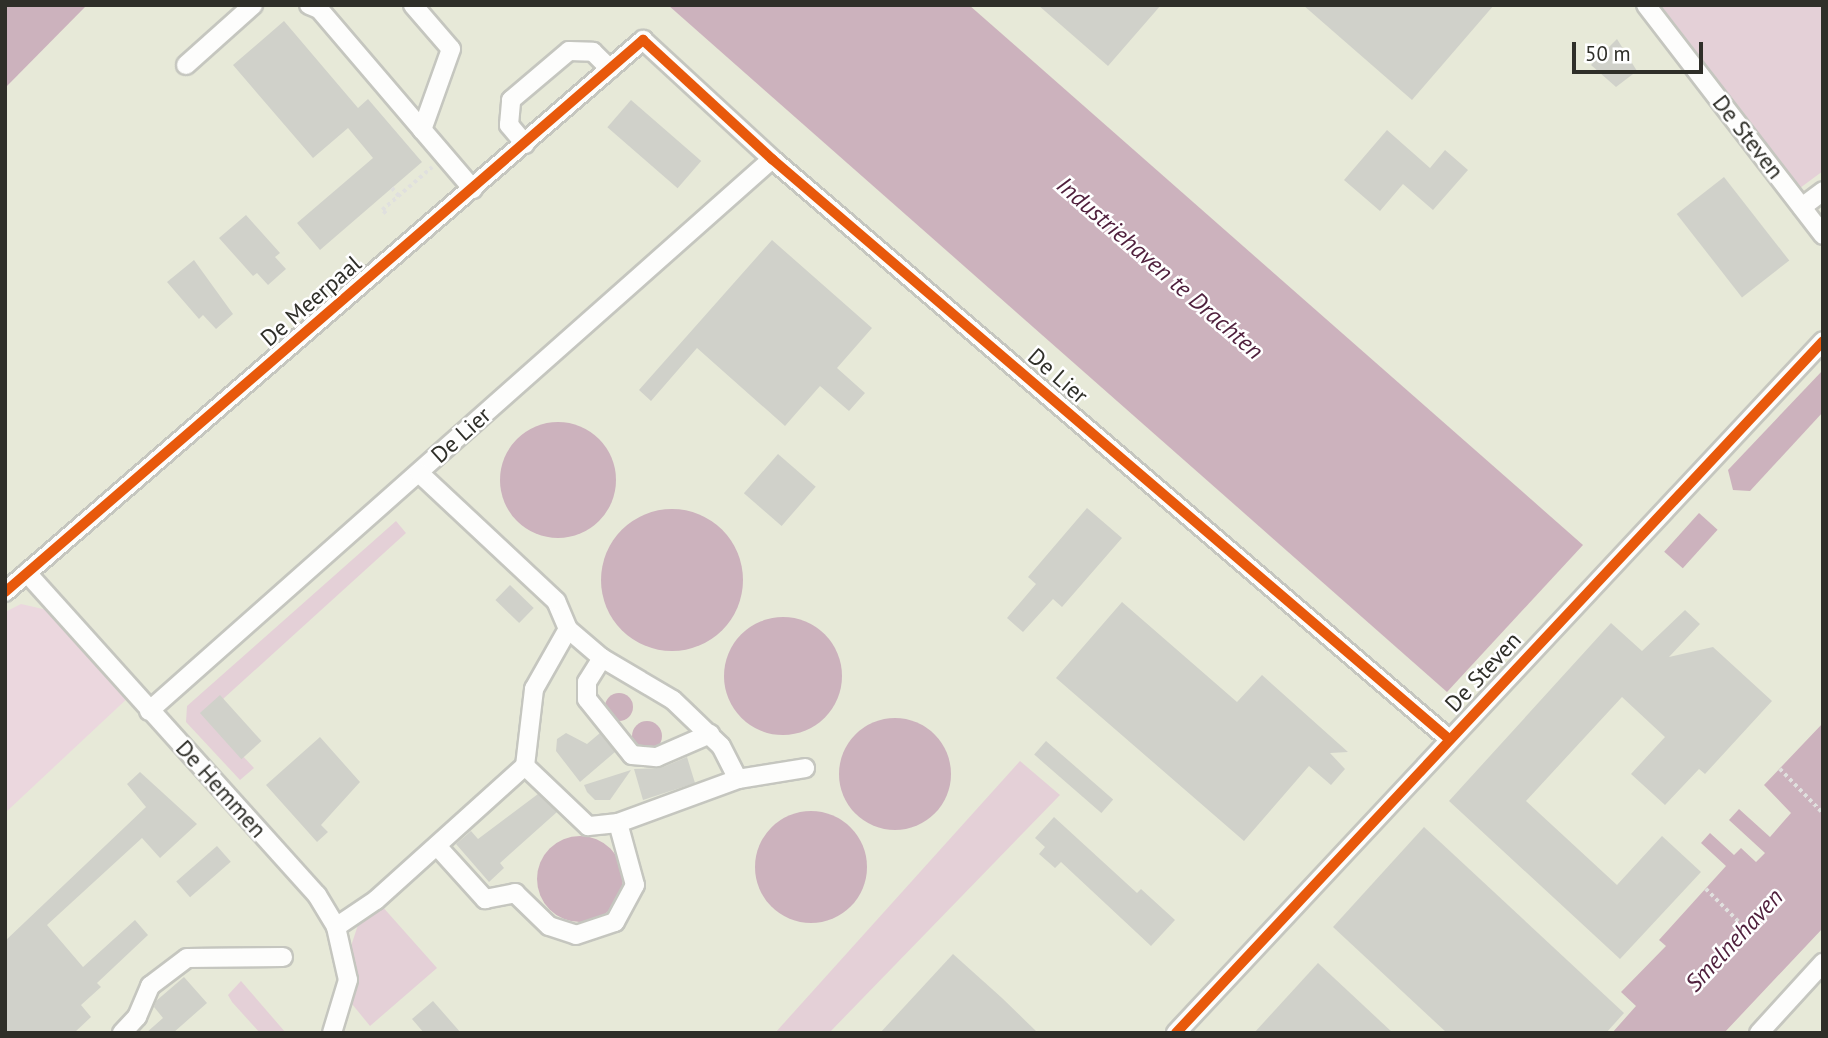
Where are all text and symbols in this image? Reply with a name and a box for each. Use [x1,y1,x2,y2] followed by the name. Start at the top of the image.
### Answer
[1576,28,1707,72] scale bar
[1585,40,1631,67] text: 50 m
[1707,90,1789,184] street label: De Steven
[1051,171,1269,365] water label: Industriehaven te Drachten
[255,250,367,352] street label: De Meerpaal
[1022,342,1094,410] street label: De Lier
[426,401,496,469] street label: De Lier
[1439,626,1527,718] street label: De Steven
[170,735,272,843] street label: De Hemmen
[1679,883,1789,997] water label: Smelnehaven

